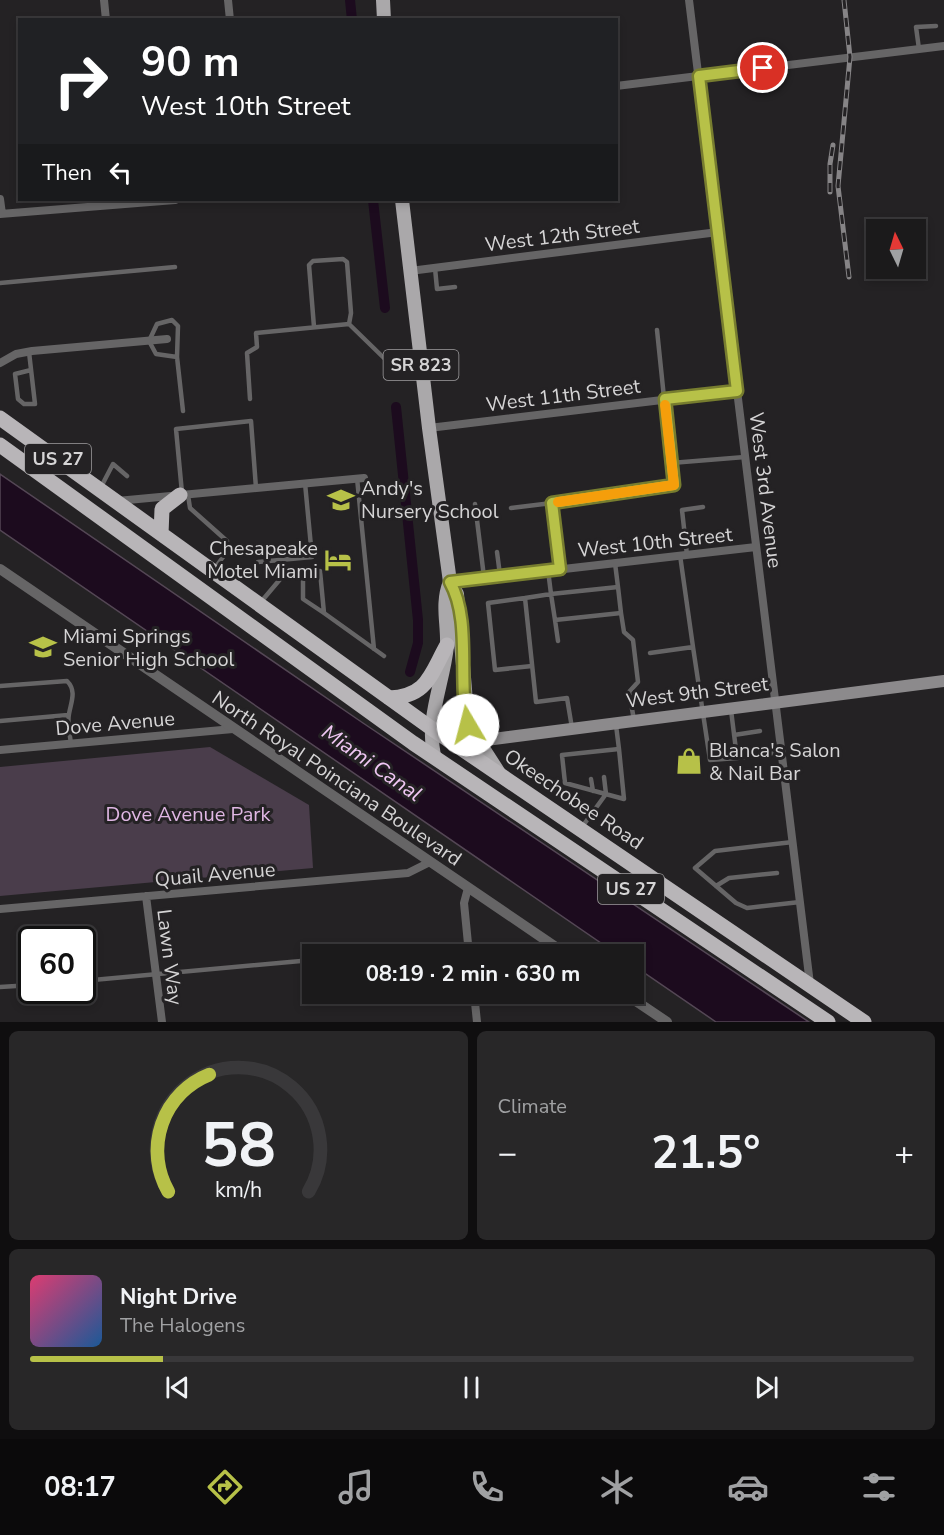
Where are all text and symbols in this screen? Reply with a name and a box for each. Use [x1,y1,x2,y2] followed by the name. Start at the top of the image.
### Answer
[141,34,240,91] text: 90 m
[42,42,120,120] icon: right
[737,42,788,93] pin
[746,51,779,84] icon: arrive
[141,88,351,125] text: West 10th Street
[104,156,137,189] icon: left
[42,158,92,188] text: Then
[483,213,642,258] street label: West 12th Street
[866,219,926,279] north arrow
[866,219,926,279] map controls
[384,350,458,380] road number: SR 823
[484,373,643,418] street label: West 11th Street
[743,410,788,570] street label: West 3rd Avenue
[25,444,91,474] road number: US 27
[361,475,499,525] place label: Andy's Nursery School
[326,485,356,515] school or university icon: Andy's Nursery School
[576,521,735,564] street label: West 10th Street
[207,535,318,585] place label: Chesapeake Motel Miami
[323,545,353,575] hotel icon: Chesapeake Motel Miami
[63,623,235,673] place label: Miami Springs Senior High School
[28,632,58,662] school or university icon: Miami Springs Senior High School
[624,670,771,715] street label: West 9th Street
[207,685,467,872] street label: North Royal Poinciana Boulevard
[436,693,500,757] position arrow
[54,705,176,742] street label: Dove Avenue
[316,718,428,808] water label: Miami Canal
[709,737,841,787] place label: Blanca's Salon & Nail Bar
[499,743,649,856] street label: Okeechobee Road
[674,746,704,776] shop icon: Blanca's Salon & Nail Bar
[106,801,271,828] park label: Dove Avenue Park
[154,856,276,893] street label: Quail Avenue
[598,874,664,904] road number: US 27
[150,908,189,1007] street label: Lawn Way
[18,926,96,1004] speed limit sign: 60
[366,959,580,989] text: 08:19 · 2 min · 630 m
[498,1093,567,1120] text: Climate
[201,1103,276,1188] text: 58
[651,1123,760,1184] text: 21.5°
[498,1131,517,1176] text: −
[894,1131,914,1176] text: +
[215,1176,262,1206] text: km/h
[120,1282,237,1312] text: Night Drive
[120,1312,245,1339] text: The Halogens
[161,1371,194,1404] icon: previous
[455,1371,488,1404] icon: pause
[750,1371,783,1404] icon: next
[204,1466,246,1508] icon: directions
[335,1466,377,1508] icon: music
[466,1466,508,1508] icon: phone
[596,1466,638,1508] icon: climate
[727,1466,769,1508] icon: car
[858,1466,900,1508] icon: filters
[44,1469,116,1506] text: 08:17

